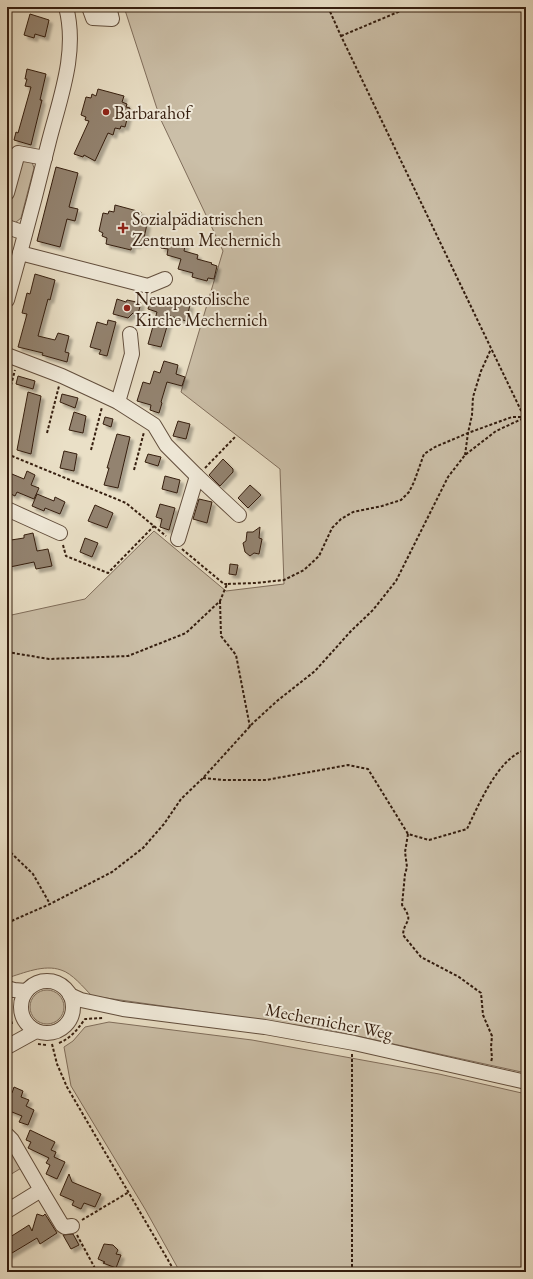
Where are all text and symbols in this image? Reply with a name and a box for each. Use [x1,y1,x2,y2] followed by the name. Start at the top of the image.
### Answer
[114,101,193,124] place label: Barbarahof
[101,107,111,117] marker: Barbarahof
[132,207,281,251] place label: Sozialpädiatrischen Zentrum Mechernich
[117,222,129,234] marker: Sozialpädiatrischen Zentrum Mechernich
[135,287,268,331] place label: Neuapostolische Kirche Mechernich
[122,303,132,313] marker: Neuapostolische Kirche Mechernich
[263,997,395,1045] street label: Mechernicher Weg

